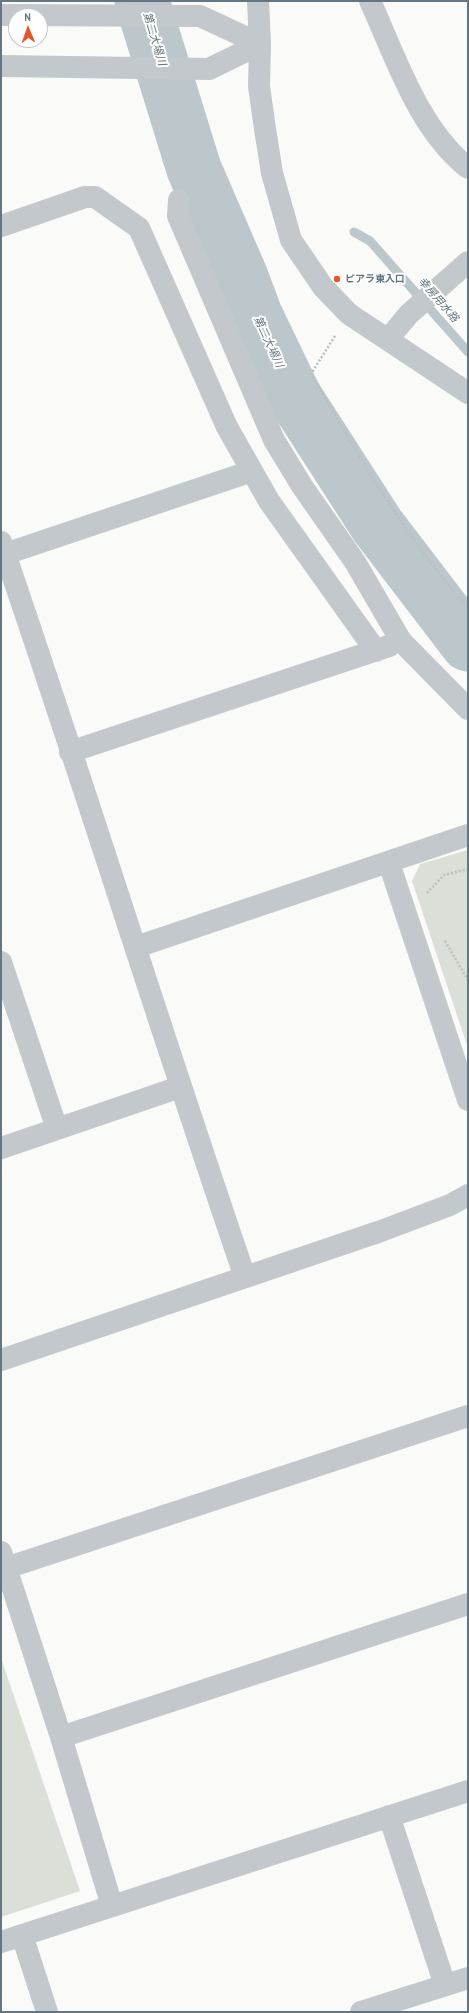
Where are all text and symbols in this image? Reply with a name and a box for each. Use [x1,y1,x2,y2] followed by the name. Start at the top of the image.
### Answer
[8,8,48,48] north arrow
[24,10,31,24] text: N
[140,11,168,67] water label: 第二大場川
[345,273,405,285] place label: ピアラ東入口
[332,274,342,284] marker: ピアラ東入口
[415,275,461,325] water label: 幸房用水路
[250,314,286,370] water label: 第二大場川

